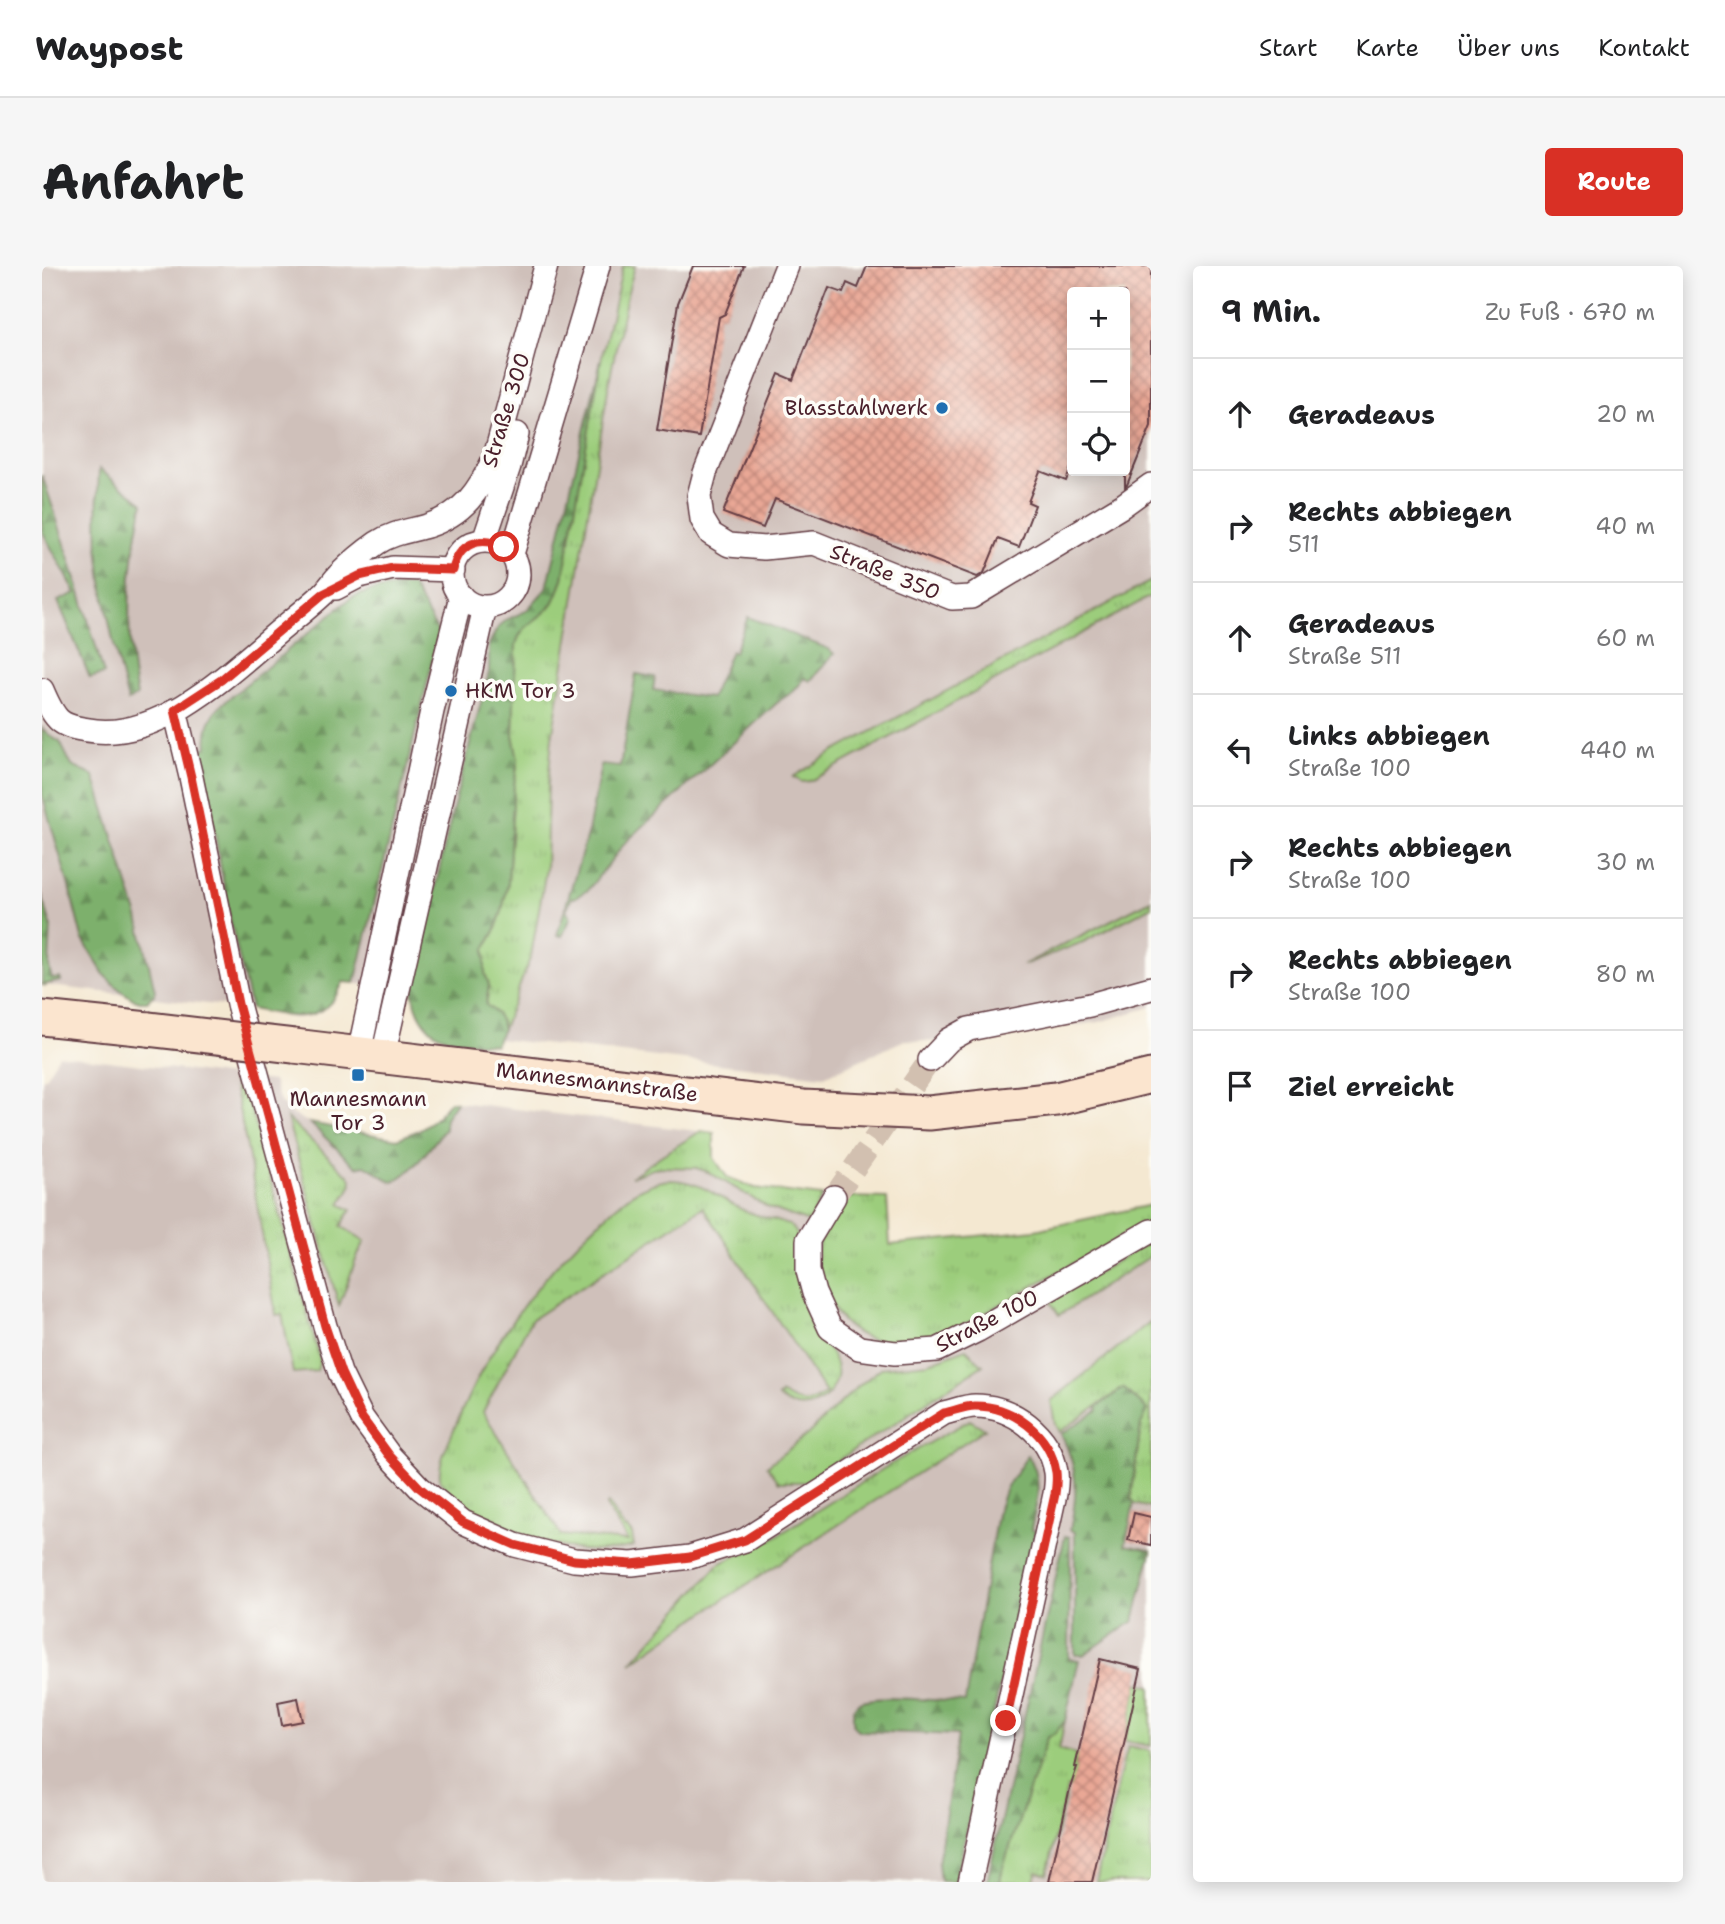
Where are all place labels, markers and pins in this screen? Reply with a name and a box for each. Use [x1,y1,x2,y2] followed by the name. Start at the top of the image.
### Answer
[785,394,928,422] place label: Blasstahlwerk
[934,400,950,416] marker: Blasstahlwerk
[465,677,576,705] place label: HKM Tor 3
[443,683,459,699] marker: HKM Tor 3
[350,1067,366,1083] marker: Mannesmann Tor 3
[289,1085,427,1137] place label: Mannesmann Tor 3

